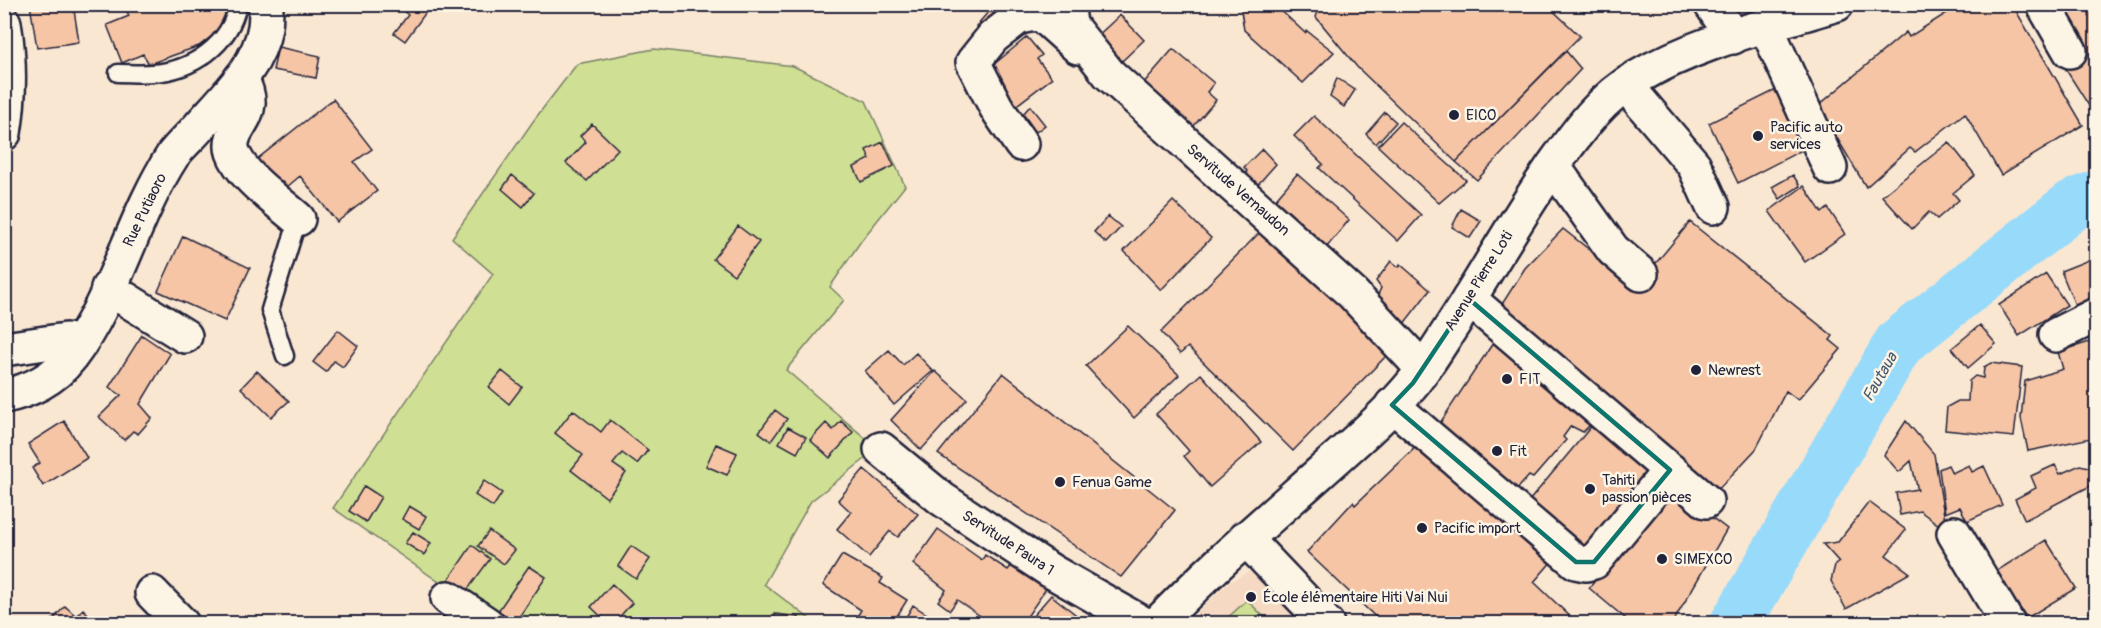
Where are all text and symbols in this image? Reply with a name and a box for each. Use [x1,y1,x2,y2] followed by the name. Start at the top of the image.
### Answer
[1466,106,1496,125] place label: EICO
[1447,108,1461,122] marker: EICO
[1770,118,1843,154] place label: Pacific auto services
[1751,129,1765,143] marker: Pacific auto services
[1183,140,1293,240] street label: Servitude Vernaudon
[119,170,171,250] street label: Rue Putiaoro
[1441,227,1517,334] street label: Avenue Pierre Loti
[1858,348,1903,405] water label: Fautaua
[1708,361,1762,380] place label: Newrest
[1689,363,1703,377] marker: Newrest
[1519,370,1541,389] place label: FIT
[1500,372,1514,386] marker: FIT
[1509,442,1528,461] place label: Fit
[1490,444,1504,458] marker: Fit
[1602,471,1692,507] place label: Tahiti passion pièces
[1072,473,1152,492] place label: Fenua Game
[1053,475,1067,489] marker: Fenua Game
[1583,482,1597,496] marker: Tahiti passion pièces
[958,506,1058,580] street label: Servitude Paura 1
[1434,519,1522,538] place label: Pacific import
[1415,521,1429,535] marker: Pacific import
[1674,550,1732,569] place label: SIMEXCO
[1655,552,1669,566] marker: SIMEXCO
[1263,588,1448,607] place label: École élémentaire Hiti Vai Nui
[1244,590,1258,604] marker: École élémentaire Hiti Vai Nui

